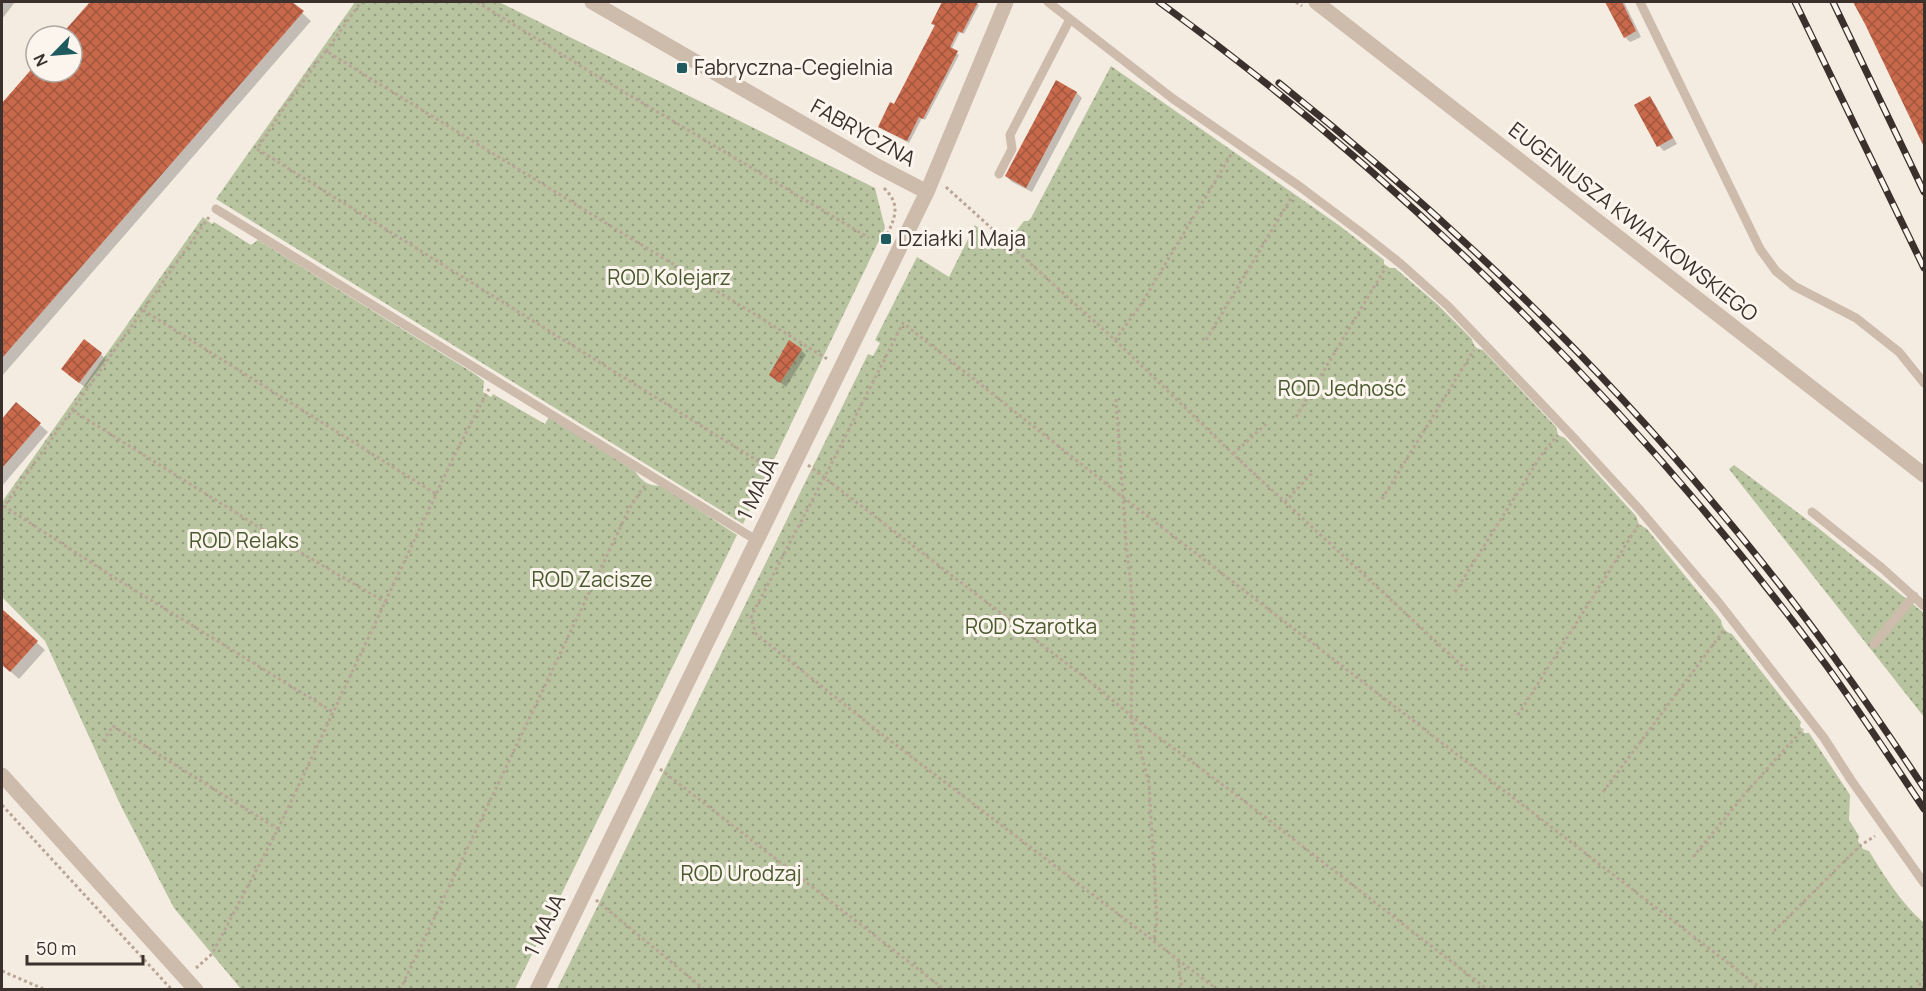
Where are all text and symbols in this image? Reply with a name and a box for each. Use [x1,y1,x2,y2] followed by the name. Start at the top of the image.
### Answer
[24,24,84,84] north arrow
[28,50,53,70] text: N
[694,53,893,81] place label: Fabryczna-Cegielnia
[675,61,689,75] marker: Fabryczna-Cegielnia
[806,92,921,172] street label: FABRYCZNA
[1503,115,1764,327] street label: EUGENIUSZA KWIATKOWSKIEGO
[898,224,1026,252] place label: Działki 1 Maja
[879,232,893,246] marker: Działki 1 Maja
[607,263,731,291] park label: ROD Kolejarz
[1278,374,1406,402] park label: ROD Jedność
[730,453,784,524] street label: 1 MAJA
[189,526,299,554] park label: ROD Relaks
[531,565,653,593] park label: ROD Zacisze
[965,612,1097,640] park label: ROD Szarotka
[680,859,802,887] park label: ROD Urodzaj
[517,889,571,960] street label: 1 MAJA
[27,928,142,966] scale bar
[36,936,76,960] text: 50 m

